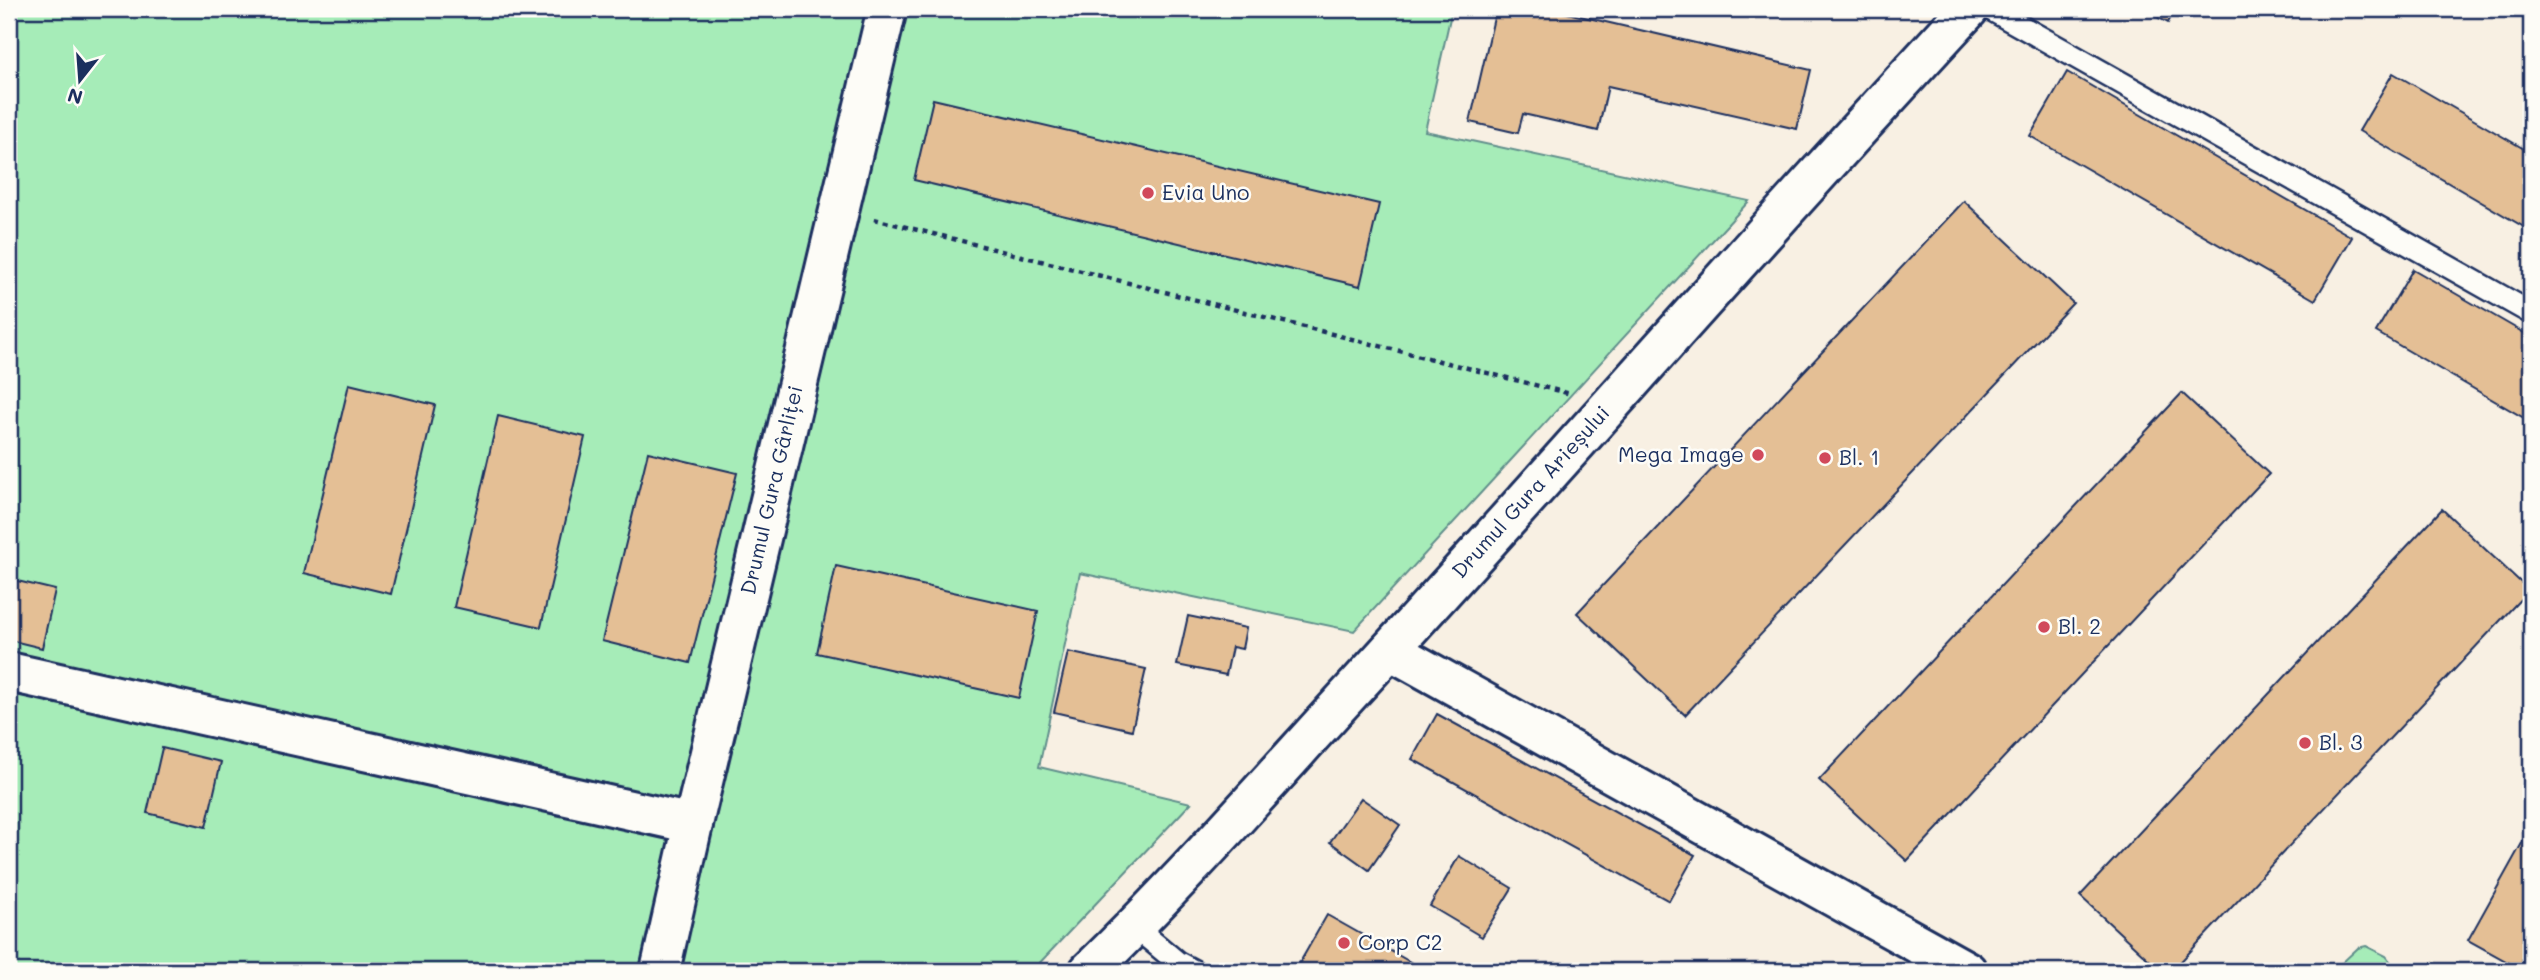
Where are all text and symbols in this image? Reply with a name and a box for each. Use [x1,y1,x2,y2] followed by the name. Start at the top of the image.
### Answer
[46,46,116,116] north arrow
[64,83,85,111] text: N
[1162,178,1249,205] place label: Evia Uno
[1140,185,1156,201] marker: Evia Uno
[733,383,809,597] street label: Drumul Gura Gârliței
[1445,399,1615,584] street label: Drumul Gura Arieșului
[1618,440,1744,467] place label: Mega Image
[1839,443,1880,470] place label: Bl. 1
[1750,447,1766,463] marker: Mega Image
[1817,450,1833,466] marker: Bl. 1
[2058,612,2101,639] place label: Bl. 2
[2036,619,2052,635] marker: Bl. 2
[2319,728,2363,755] place label: Bl. 3
[2297,735,2313,751] marker: Bl. 3
[1358,928,1442,955] place label: Corp C2
[1336,935,1352,951] marker: Corp C2

